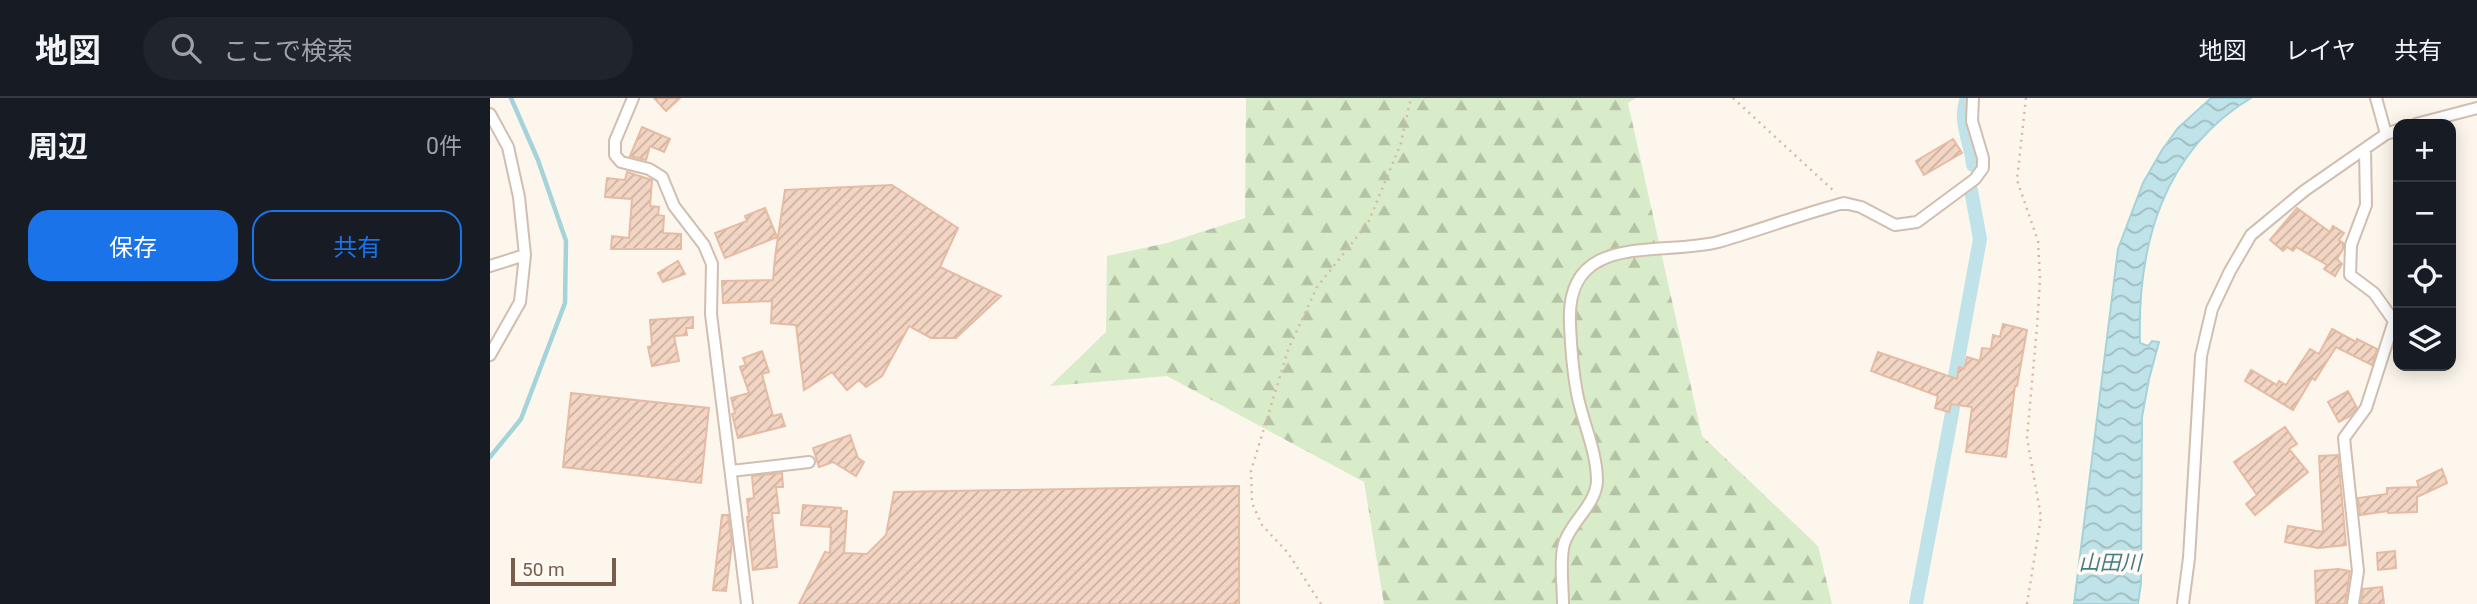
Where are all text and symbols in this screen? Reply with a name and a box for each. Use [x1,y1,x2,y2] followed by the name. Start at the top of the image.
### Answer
[143,17,633,80] search box
[167,29,205,67] icon: search
[35,31,101,70] text: 地図
[223,36,353,66] text: ここで検索
[2199,37,2247,65] text: 地図
[2285,37,2356,65] text: レイヤ
[2394,37,2442,65] text: 共有
[2393,119,2456,371] map controls
[2393,119,2456,182] button: +
[28,129,88,164] text: 周辺
[426,133,462,160] text: 0件
[2393,182,2456,245] button: −
[28,210,238,281] button: 保存
[252,210,462,281] button: 共有
[2393,245,2456,308] button: locate
[2393,308,2456,371] button: layers
[2079,551,2143,575] water label: 山田川
[511,555,616,587] scale bar
[522,558,565,581] text: 50 m

